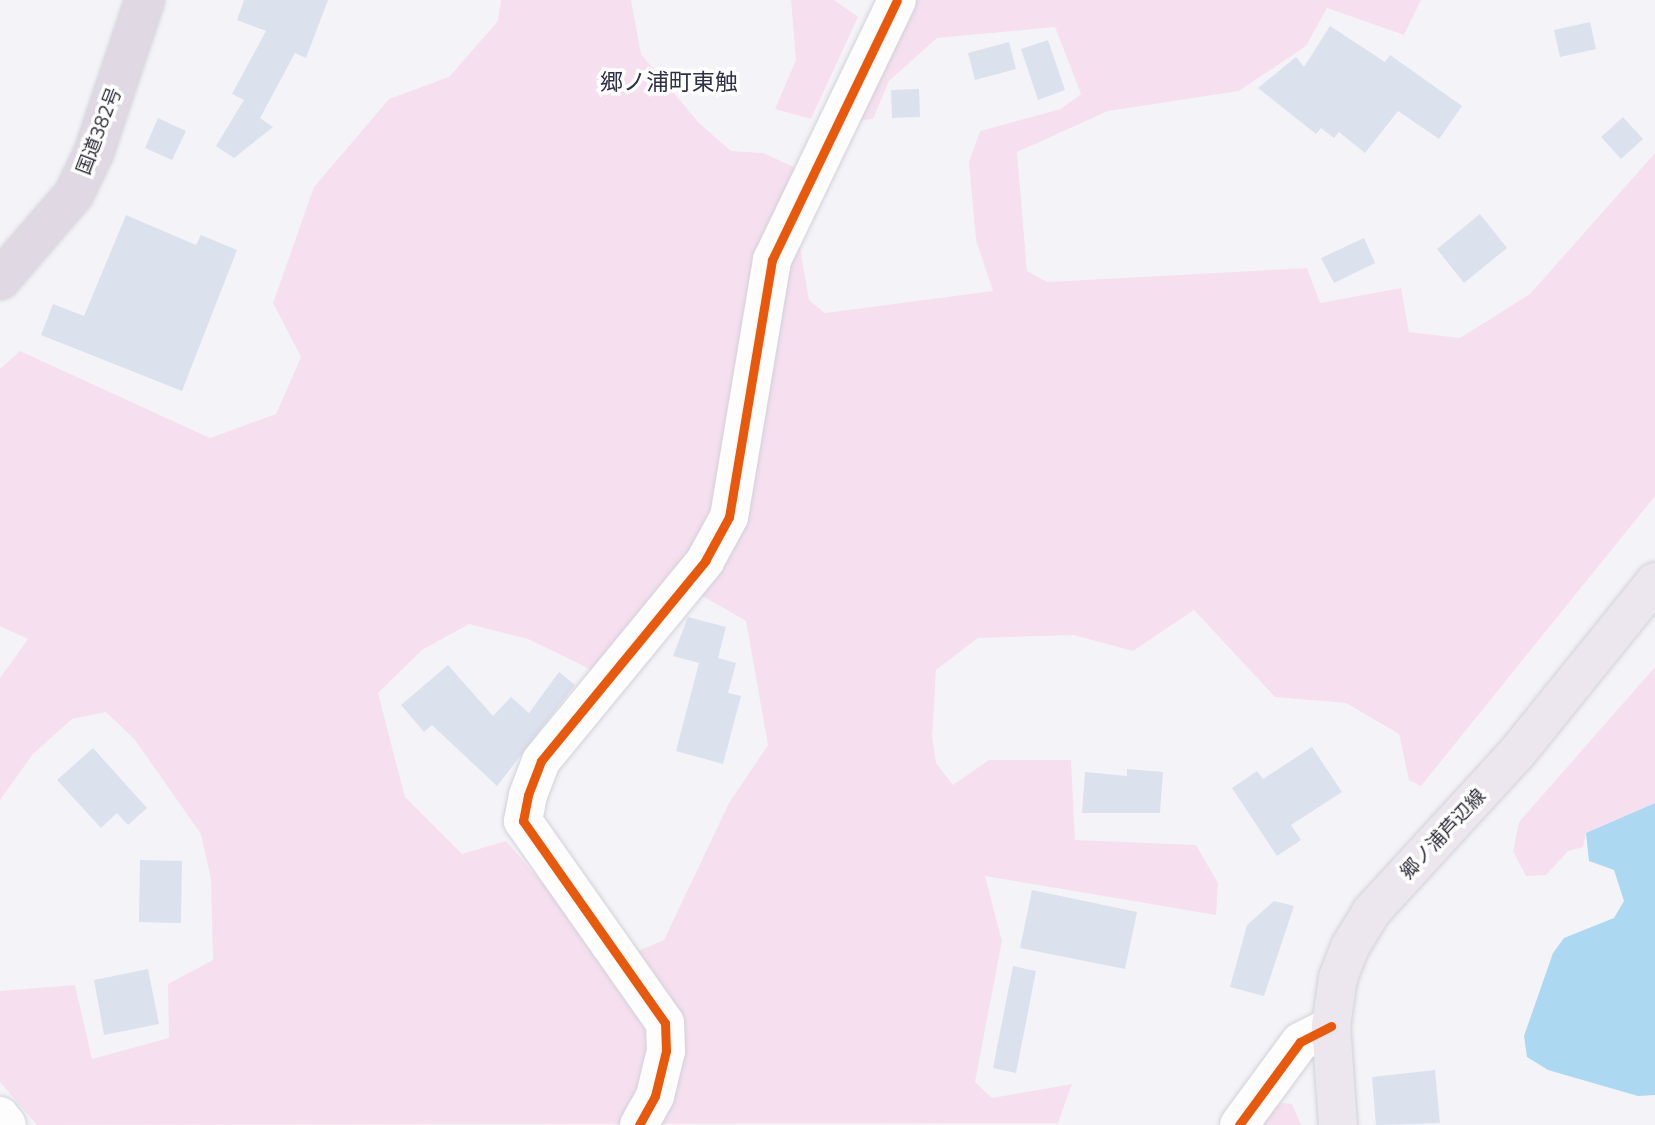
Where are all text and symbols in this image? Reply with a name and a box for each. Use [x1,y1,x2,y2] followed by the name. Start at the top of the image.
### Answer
[600,68,738,96] district label: 郷ノ浦町東触
[72,84,126,178] street label: 国道382号
[1396,785,1490,883] street label: 郷ノ浦芦辺線

